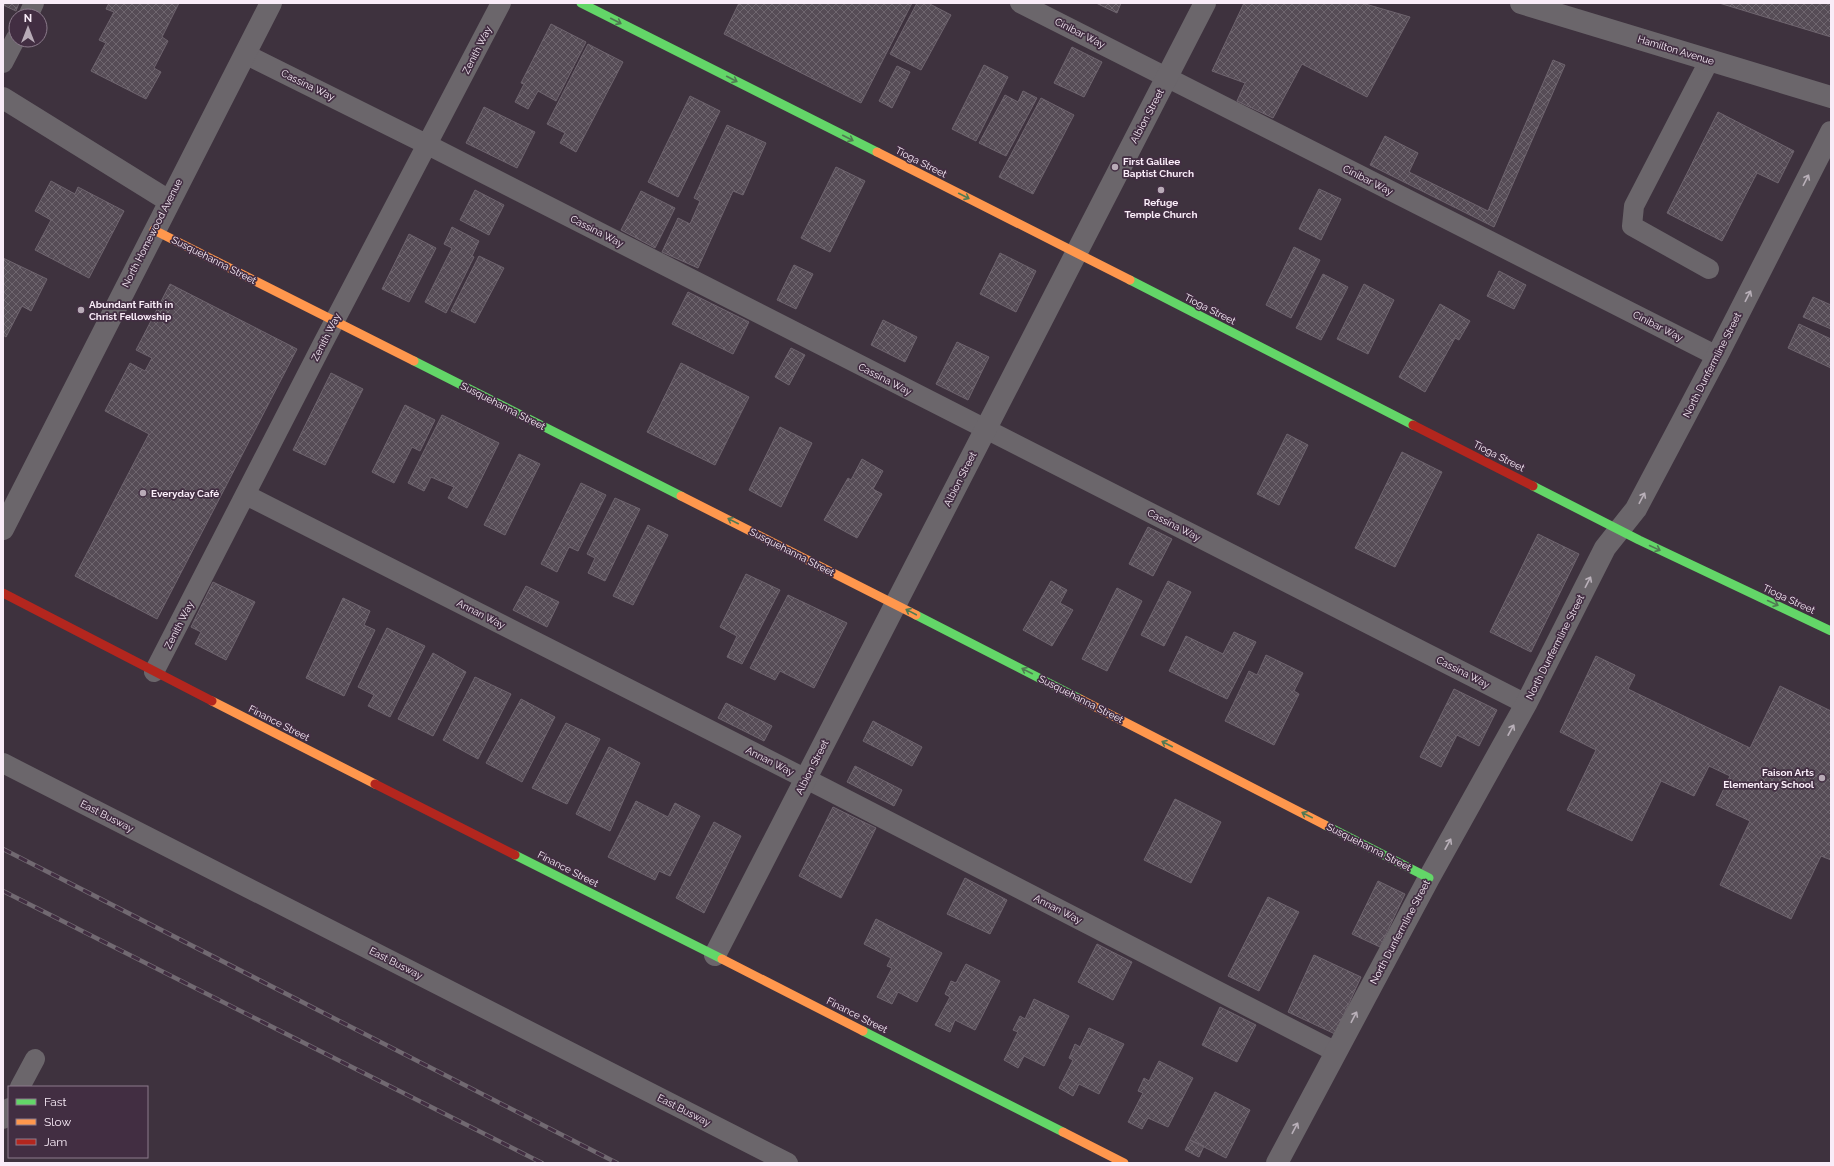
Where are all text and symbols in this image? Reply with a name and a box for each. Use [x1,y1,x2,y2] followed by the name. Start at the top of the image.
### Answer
[8,8,48,48] north arrow
[24,12,32,25] text: N
[1053,16,1107,51] street label: Cinibar Way
[610,17,622,25] one-way arrow
[460,24,494,76] street label: Zenith Way
[1636,33,1716,67] street label: Hamilton Avenue
[279,67,337,103] street label: Cassina Way
[726,76,738,83] one-way arrow
[1128,86,1166,145] street label: Albion Street
[842,135,854,142] one-way arrow
[893,144,949,180] street label: Tioga Street
[1123,156,1194,179] place label: First Galilee Baptist Church
[1110,162,1120,172] marker: First Galilee Baptist Church
[1341,163,1395,198] street label: Cinibar Way
[1803,175,1811,187] one-way arrow
[120,177,184,289] street label: North Homewood Avenue
[1156,185,1166,195] marker: Refuge Temple Church
[958,193,970,201] one-way arrow
[1125,197,1197,220] place label: Refuge Temple Church
[569,213,626,249] street label: Cassina Way
[170,234,259,286] street label: Susquehanna Street
[1182,291,1238,327] street label: Tioga Street
[1744,291,1752,303] one-way arrow
[89,299,173,322] place label: Abundant Faith in Christ Fellowship
[76,305,86,315] marker: Abundant Faith in Christ Fellowship
[1631,309,1685,344] street label: Cinibar Way
[1681,310,1744,419] street label: North Dunfermline Street
[309,311,343,363] street label: Zenith Way
[857,361,914,397] street label: Cassina Way
[459,380,548,432] street label: Susquehanna Street
[1471,438,1527,474] street label: Tioga Street
[942,449,979,508] street label: Albion Street
[138,488,148,498] marker: Everyday Café
[151,488,219,499] place label: Everyday Café
[1639,492,1646,504] one-way arrow
[1146,507,1203,543] street label: Cassina Way
[727,517,739,524] one-way arrow
[748,526,837,578] street label: Susquehanna Street
[1649,545,1661,552] one-way arrow
[1585,576,1592,588] one-way arrow
[1761,582,1817,616] street label: Tioga Street
[1524,592,1587,701] street label: North Dunfermline Street
[455,597,507,631] street label: Annan Way
[162,599,196,651] street label: Zenith Way
[1766,600,1778,607] one-way arrow
[905,607,917,615] one-way arrow
[1435,654,1492,690] street label: Cassina Way
[1021,667,1033,674] one-way arrow
[1037,673,1126,725] street label: Susquehanna Street
[247,703,312,743] street label: Finance Street
[1508,724,1515,736] one-way arrow
[794,737,831,796] street label: Albion Street
[1161,739,1173,747] one-way arrow
[744,744,796,778] street label: Annan Way
[1723,767,1815,790] place label: Faison Arts Elementary School
[1817,773,1827,783] marker: Faison Arts Elementary School
[79,798,136,834] street label: East Busway
[1301,811,1313,818] one-way arrow
[1325,821,1414,873] street label: Susquehanna Street
[1444,838,1452,850] one-way arrow
[536,849,601,889] street label: Finance Street
[1368,878,1432,986] street label: North Dunfermline Street
[1032,892,1084,926] street label: Annan Way
[368,945,425,981] street label: East Busway
[825,995,890,1035] street label: Finance Street
[1351,1012,1358,1024] one-way arrow
[8,1086,148,1158] legend
[656,1092,713,1128] street label: East Busway
[44,1095,67,1109] text: Fast
[44,1115,71,1129] text: Slow
[1292,1123,1300,1135] one-way arrow
[44,1135,67,1149] text: Jam

